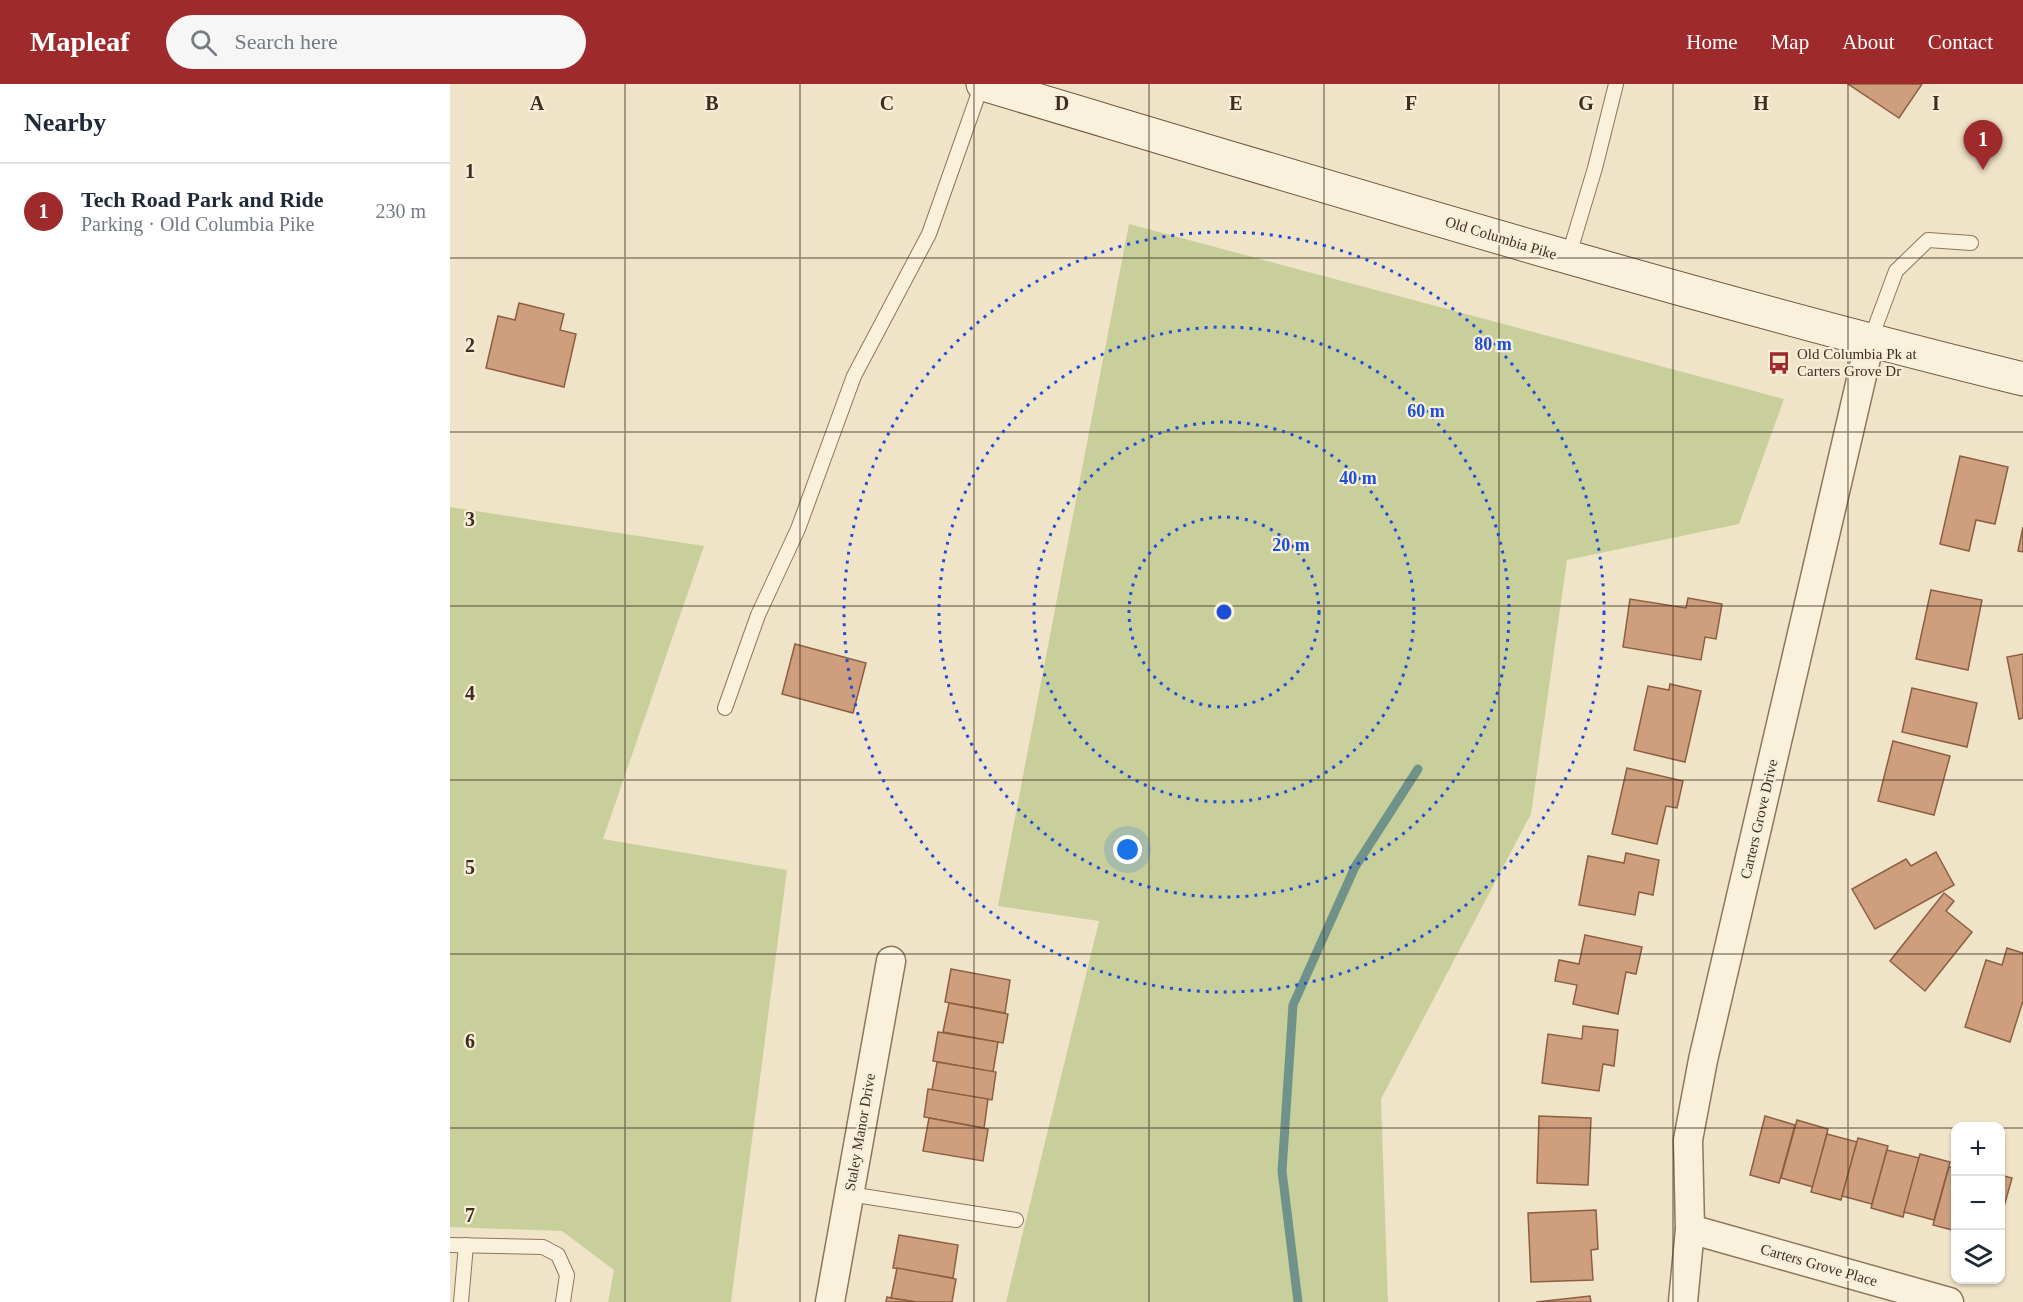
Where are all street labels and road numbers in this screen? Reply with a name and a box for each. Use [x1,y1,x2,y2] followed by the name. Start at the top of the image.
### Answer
[1443,213,1559,263] street label: Old Columbia Pike
[1737,757,1781,880] street label: Carters Grove Drive
[842,1072,878,1192] street label: Staley Manor Drive
[1759,1241,1880,1289] street label: Carters Grove Place

